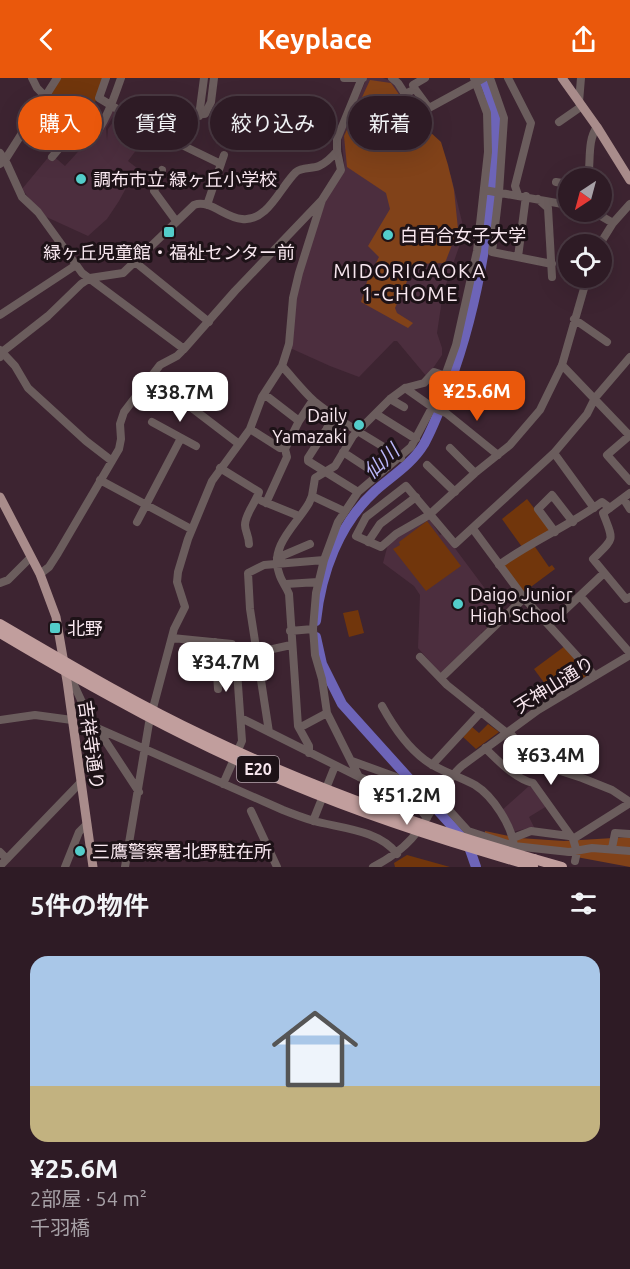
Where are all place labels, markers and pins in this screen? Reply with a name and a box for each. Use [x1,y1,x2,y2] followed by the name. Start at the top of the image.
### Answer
[93,169,277,189] place label: 調布市立 緑ヶ丘小学校
[74,172,88,186] marker: 調布市立 緑ヶ丘小学校
[162,225,176,239] marker: 緑ヶ丘児童館・福祉センター前
[400,225,526,245] place label: 白百合女子大学
[381,228,395,242] marker: 白百合女子大学
[43,242,295,262] place label: 緑ヶ丘児童館・福祉センター前
[428,371,526,422] pin: ¥25.6M
[131,372,229,423] pin: ¥38.7M
[272,405,347,446] place label: Daily Yamazaki
[352,418,366,432] marker: Daily Yamazaki
[470,584,573,625] place label: Daigo Junior High School
[451,597,465,611] marker: Daigo Junior High School
[67,618,103,638] place label: 北野
[48,621,62,635] marker: 北野
[177,642,275,693] pin: ¥34.7M
[502,735,600,786] pin: ¥63.4M
[358,775,456,826] pin: ¥51.2M
[92,841,272,861] place label: 三鷹警察署北野駐在所
[73,844,87,858] marker: 三鷹警察署北野駐在所

